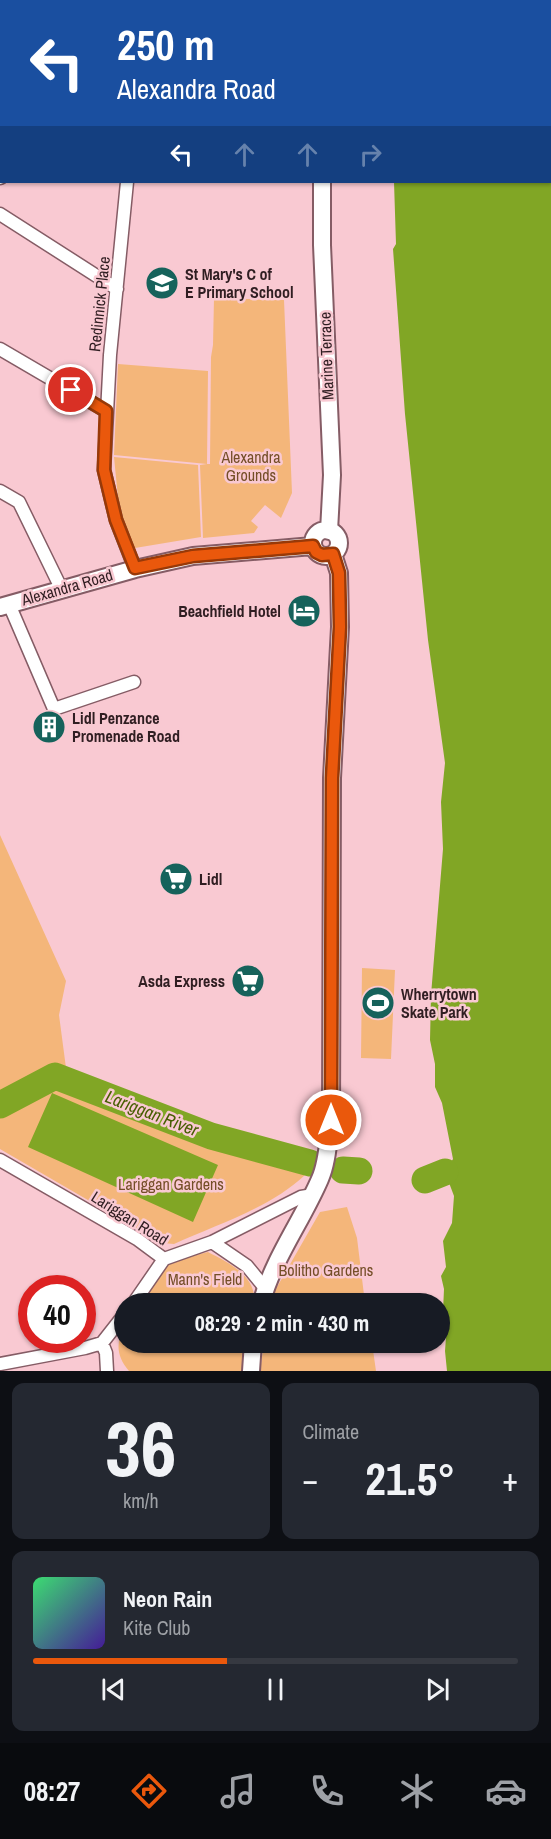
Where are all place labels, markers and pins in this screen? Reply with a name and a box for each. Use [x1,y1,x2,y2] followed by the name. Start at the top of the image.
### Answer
[185,263,294,303] place label: St Mary's C of E Primary School
[144,265,180,301] school or university icon: St Mary's C of E Primary School
[45,364,96,415] pin
[286,593,322,629] hotel icon: Beachfield Hotel
[178,600,281,622] place label: Beachfield Hotel
[72,707,180,747] place label: Lidl Penzance Promenade Road
[31,709,67,745] building icon: Lidl Penzance Promenade Road
[158,861,194,897] supermarket icon: Lidl
[199,868,222,890] place label: Lidl
[230,963,266,999] supermarket icon: Asda Express
[138,970,225,992] place label: Asda Express
[401,983,477,1023] place label: Wherrytown Skate Park
[360,985,396,1021] sports icon: Wherrytown Skate Park

